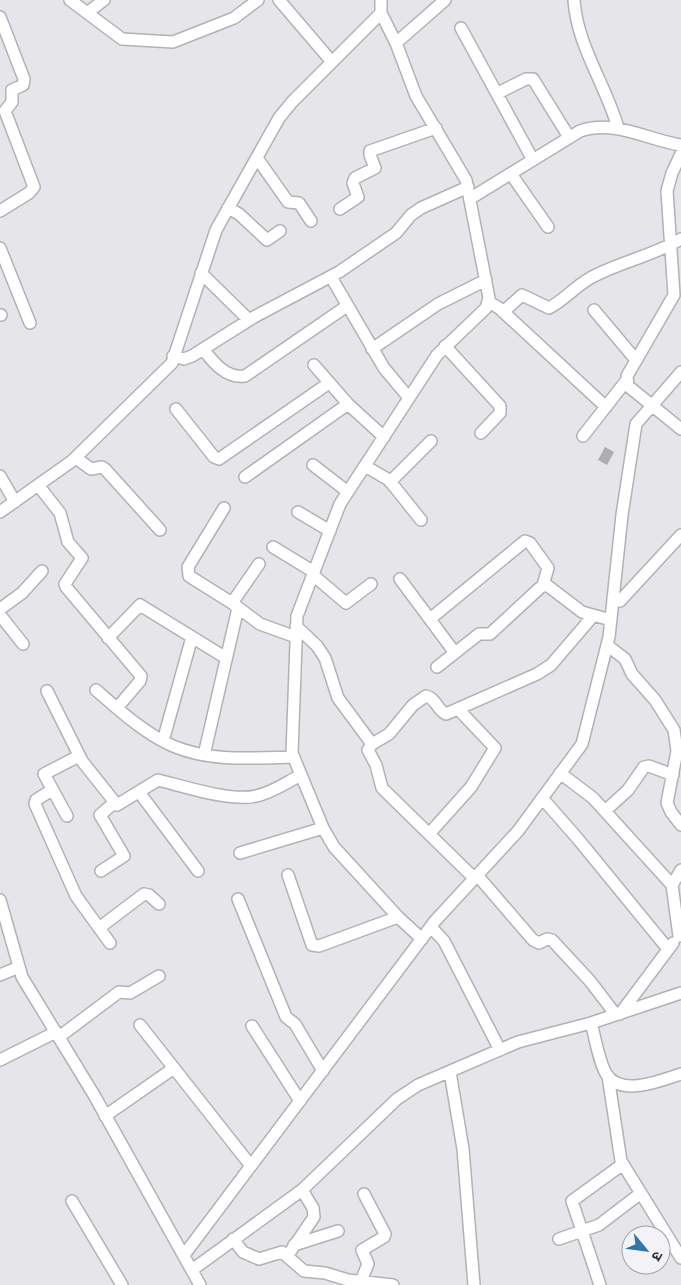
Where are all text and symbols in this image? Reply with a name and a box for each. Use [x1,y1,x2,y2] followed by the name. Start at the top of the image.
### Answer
[621,1225,671,1275] north arrow
[648,1249,666,1264] text: उ

